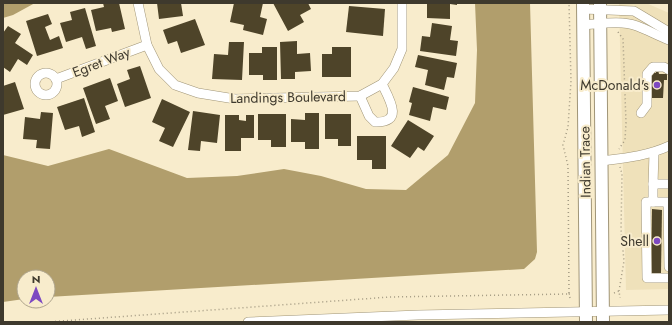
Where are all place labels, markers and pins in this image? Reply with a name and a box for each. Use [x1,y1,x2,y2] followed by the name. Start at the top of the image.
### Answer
[580,75,649,95] place label: McDonald's
[652,80,662,90] marker: McDonald's
[620,231,649,251] place label: Shell
[652,236,662,246] marker: Shell

